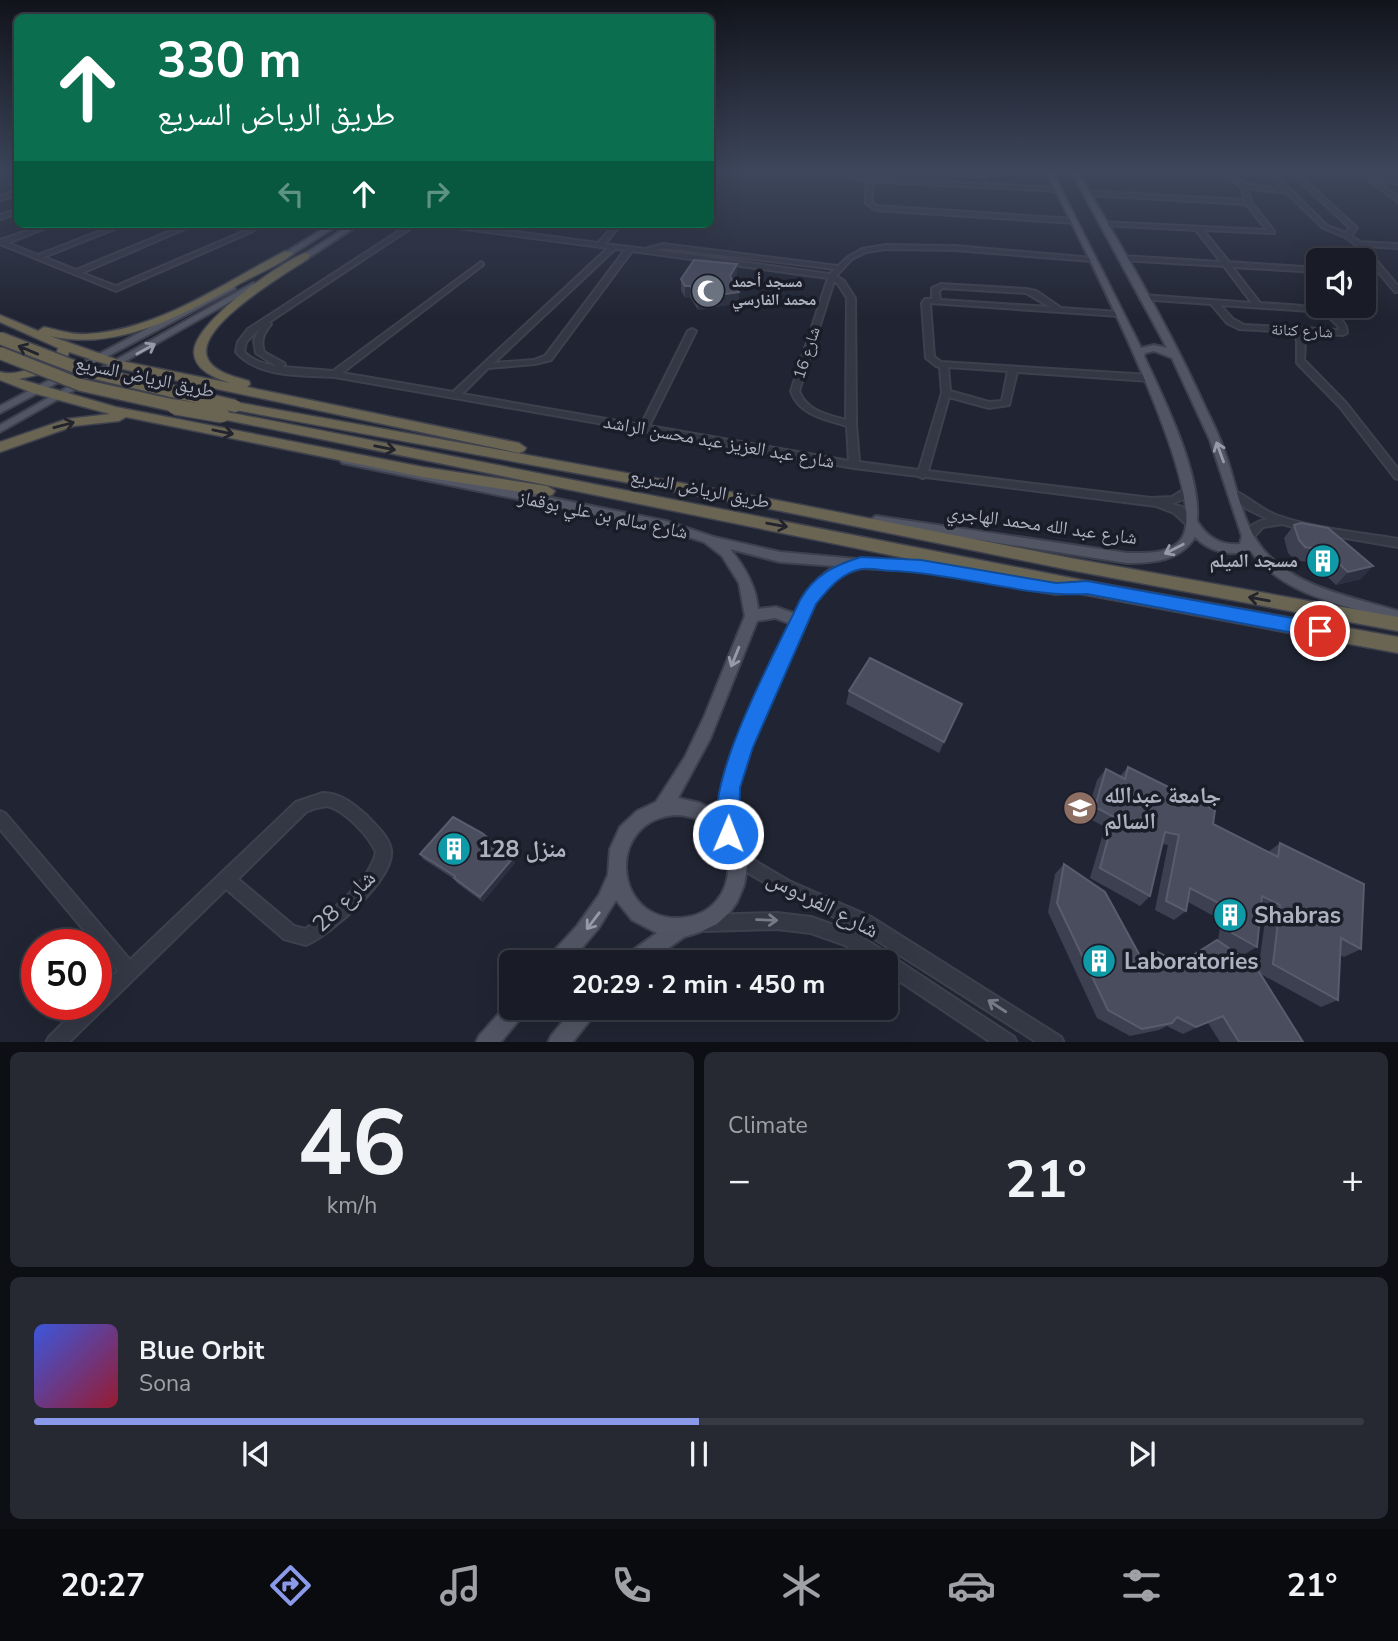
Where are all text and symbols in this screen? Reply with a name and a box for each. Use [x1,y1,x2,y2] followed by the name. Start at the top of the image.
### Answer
[157,27,301,94] text: 330 m
[42,42,133,133] icon: ahead
[157,93,395,136] text: طريق الرياض السريع
[272,175,310,213] icon: left
[345,175,383,213] icon: ahead
[418,175,456,213] icon: right
[1306,248,1376,318] map controls
[1306,248,1376,318] button: sound
[732,271,816,312] place label: مسجد أحمد محمد الفارسي
[689,272,727,310] mosque icon: مسجد أحمد محمد الفارسي
[1271,318,1333,344] street label: شارع كنانة
[788,324,826,382] street label: شارع 16
[135,342,156,355] one-way arrow
[18,343,39,356] one-way arrow
[73,350,217,404] street label: طريق الرياض السريع
[601,409,837,475] street label: شارع عبد العزيز عبد محسن الراشد
[53,417,75,430] one-way arrow
[211,426,234,440] one-way arrow
[373,441,396,455] one-way arrow
[1212,442,1225,464] one-way arrow
[628,463,772,515] street label: طريق الرياض السريع
[514,484,690,547] street label: شارع سالم بن علي بوقماز
[945,499,1139,553] street label: شارع عبد الله محمد الهاجري
[765,519,788,532] one-way arrow
[1164,542,1185,556] one-way arrow
[1304,542,1342,580] building icon: مسجد الميلم
[1210,548,1298,574] place label: مسجد الميلم
[1248,592,1271,605] one-way arrow
[1290,601,1350,661] pin
[1301,612,1339,650] icon: arrive
[728,646,741,668] one-way arrow
[1104,780,1221,837] place label: جامعة عبدالله السالم
[1061,789,1099,827] school or university icon: جامعة عبدالله السالم
[691,797,765,871] position arrow
[435,830,473,868] building icon: منزل 128
[478,834,566,865] place label: منزل 128
[305,863,383,939] street label: شارع 28
[762,863,884,945] street label: شارع الفردوس
[1211,896,1249,934] building icon: Shabras
[1254,900,1341,931] place label: Shabras
[585,912,600,930] one-way arrow
[755,914,778,927] one-way arrow
[21,929,112,1020] speed limit sign: 50
[1080,942,1118,980] building icon: Laboratories
[1124,946,1259,977] place label: Laboratories
[572,967,825,1002] text: 20:29 · 2 min · 450 m
[988,998,1008,1012] one-way arrow
[297,1082,407,1206] text: 46
[728,1110,808,1141] text: Climate
[1005,1144,1087,1215] text: 21°
[728,1155,751,1206] text: −
[1341,1155,1364,1206] text: +
[327,1190,377,1221] text: km/h
[139,1333,264,1368] text: Blue Orbit
[139,1368,191,1399] text: Sona
[237,1435,275,1473] icon: previous
[680,1435,718,1473] icon: pause
[1123,1435,1161,1473] icon: next
[266,1561,315,1610] icon: directions
[436,1561,485,1610] icon: music
[607,1561,656,1610] icon: phone
[777,1561,826,1610] icon: climate
[947,1561,996,1610] icon: car
[1117,1561,1166,1610] icon: filters
[61,1564,145,1607] text: 20:27
[1287,1564,1337,1607] text: 21°

